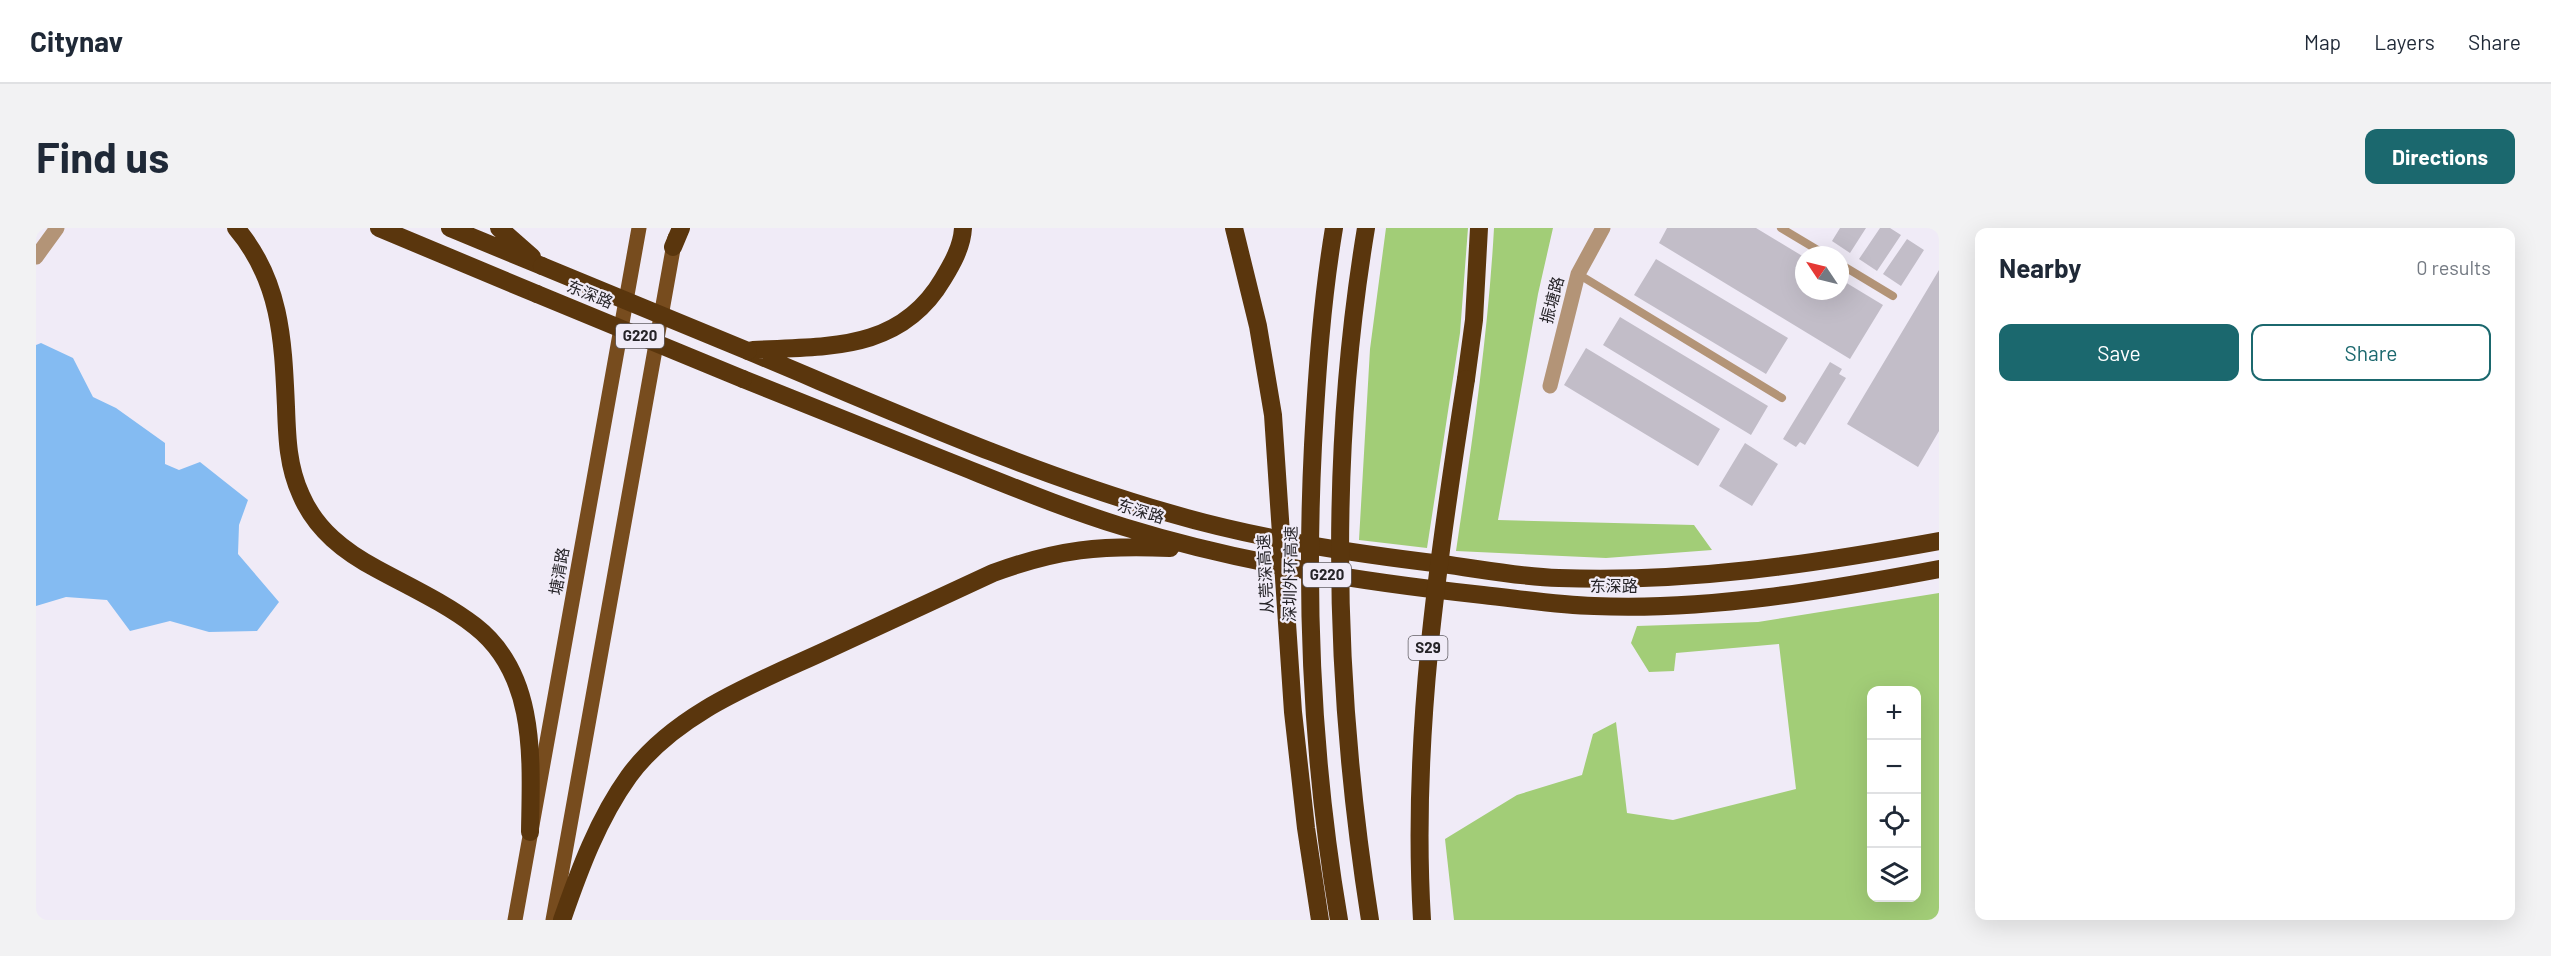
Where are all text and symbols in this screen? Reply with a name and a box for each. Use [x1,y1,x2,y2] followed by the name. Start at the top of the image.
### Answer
[30,24,123,58] text: Citynav
[2304,29,2341,54] text: Map
[2374,29,2435,54] text: Layers
[2468,29,2521,54] text: Share
[2365,129,2515,184] button: Directions
[36,131,169,181] text: Find us
[1795,246,1849,300] north arrow
[1999,252,2081,283] text: Nearby
[2416,255,2491,279] text: 0 results
[1536,274,1567,326] street label: 振塘路
[564,276,616,311] street label: 东深路
[616,324,664,348] road number: G220
[1999,324,2239,381] button: Save
[2251,324,2491,381] button: Share
[1115,494,1167,527] street label: 东深路
[1279,526,1300,622] street label: 深圳外环高速
[1253,534,1276,614] street label: 从莞深高速
[545,546,572,596] street label: 塘清路
[1303,563,1351,587] road number: G220
[1590,576,1638,595] street label: 东深路
[1408,636,1448,660] road number: S29
[1867,686,1921,902] map controls
[1867,686,1921,740] button: +
[1867,740,1921,794] button: −
[1867,794,1921,848] button: locate
[1867,848,1921,902] button: layers

